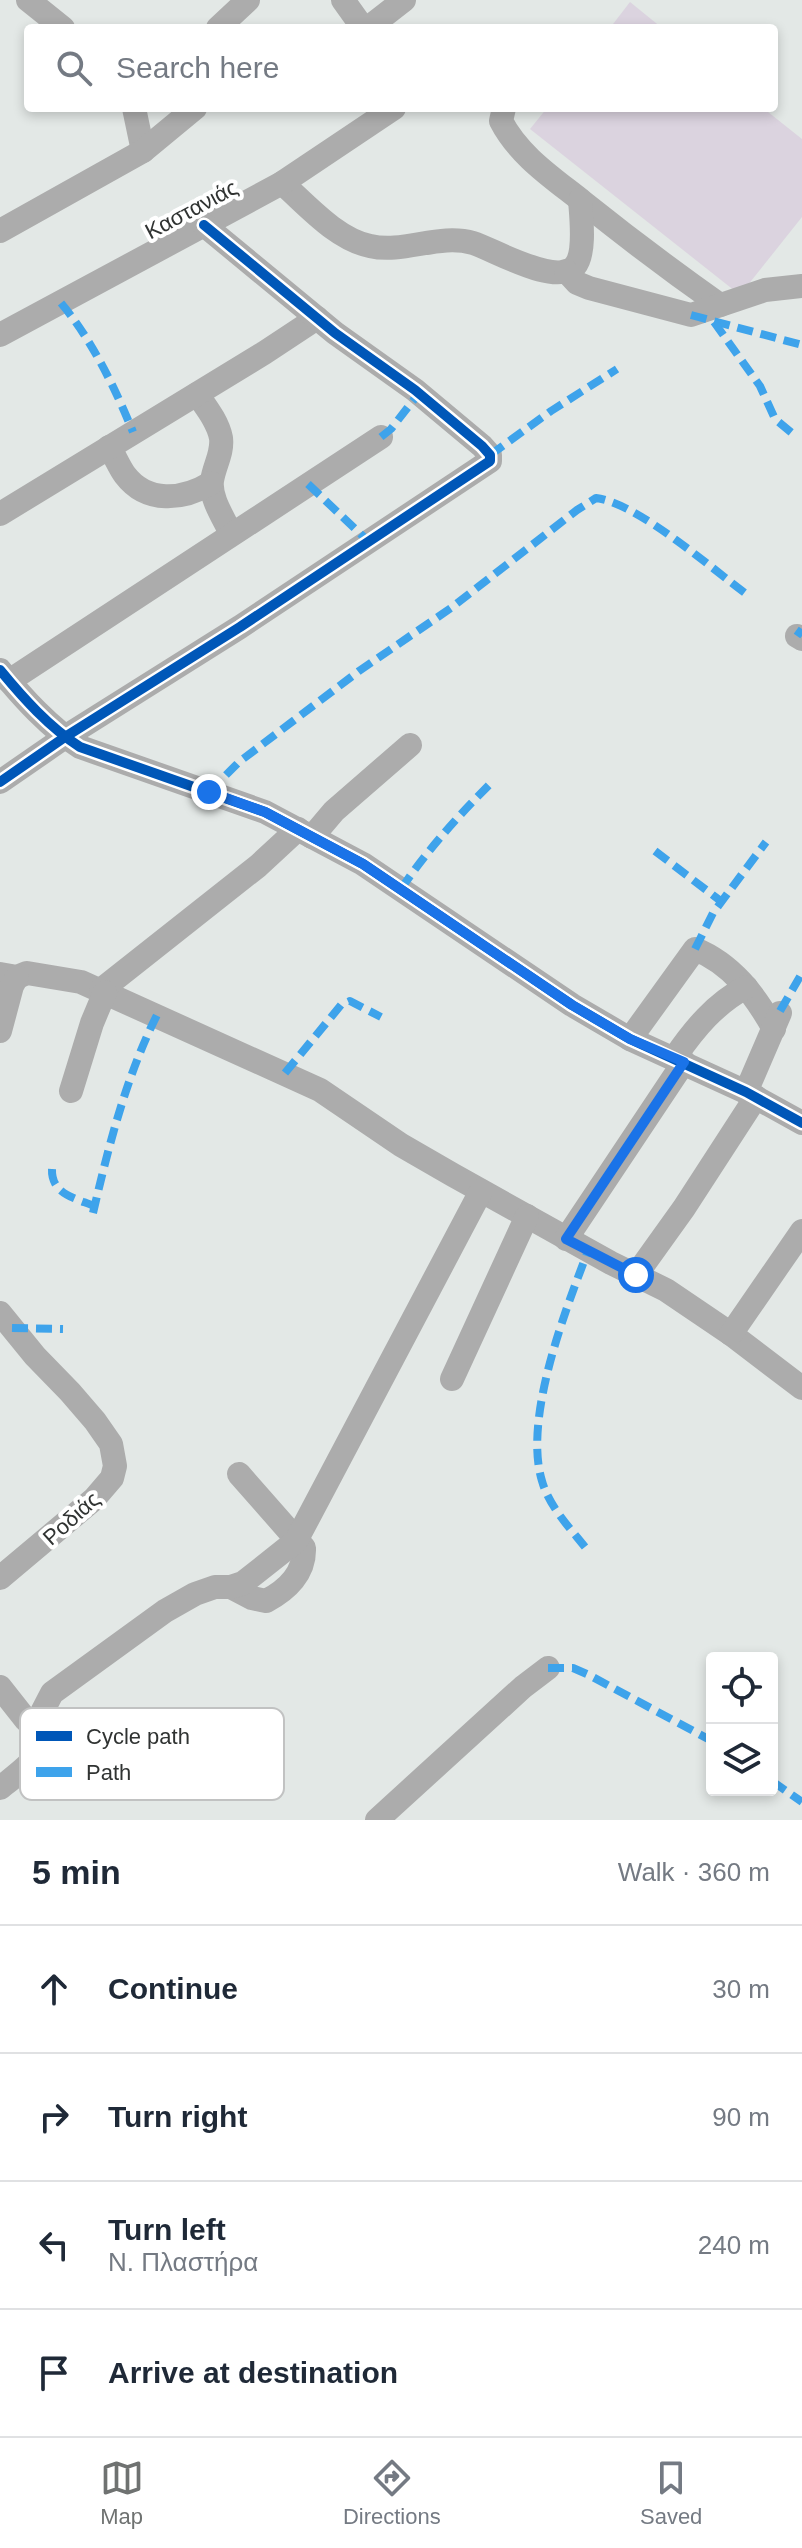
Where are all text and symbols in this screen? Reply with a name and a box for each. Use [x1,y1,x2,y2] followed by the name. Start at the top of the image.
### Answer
[24,24,778,112] search box
[52,46,96,90] icon: search
[116,51,279,84] text: Search here
[141,175,242,244] street label: Καστανιάς
[191,774,227,810] route end
[618,1257,654,1293] route start
[38,1487,105,1550] street label: Ροδιάς
[706,1652,778,1796] map controls
[706,1652,778,1724] button: locate
[20,1708,284,1800] legend
[86,1724,190,1749] text: Cycle path
[706,1724,778,1796] button: layers
[86,1760,131,1785] text: Path
[32,1853,121,1891] text: 5 min
[618,1857,770,1887] text: Walk · 360 m
[32,1967,76,2011] icon: ahead
[108,1972,238,2005] text: Continue
[712,1974,770,2004] text: 30 m
[32,2095,76,2139] icon: right
[108,2100,247,2133] text: Turn right
[712,2102,770,2132] text: 90 m
[108,2213,226,2246] text: Turn left
[32,2223,76,2267] icon: left
[698,2230,770,2260] text: 240 m
[108,2247,258,2277] text: Ν. Πλαστήρα
[32,2351,76,2395] icon: arrive
[108,2356,398,2389] text: Arrive at destination
[100,2456,144,2530] tab: Map
[343,2456,441,2530] tab: Directions
[640,2456,702,2530] tab: Saved

